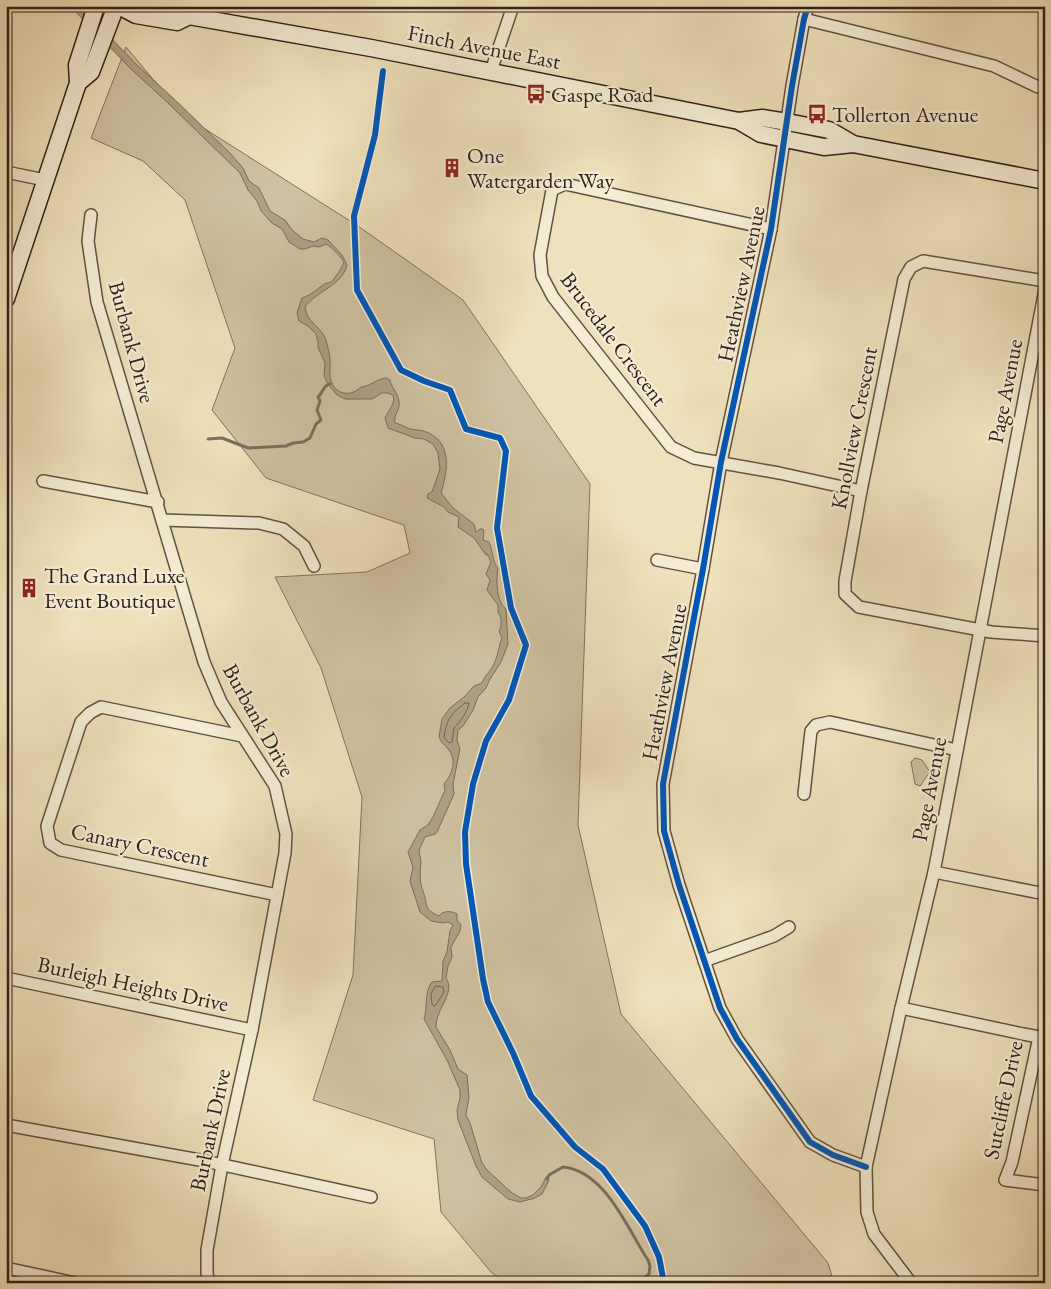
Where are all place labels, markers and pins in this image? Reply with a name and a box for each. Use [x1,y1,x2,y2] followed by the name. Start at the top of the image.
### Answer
[551,80,654,109] place label: Gaspe Road
[525,83,547,105] bus stop icon: Gaspe Road
[832,100,979,129] place label: Tollerton Avenue
[806,103,828,125] bus stop icon: Tollerton Avenue
[467,141,615,195] place label: One Watergarden Way
[441,157,463,179] building icon: One Watergarden Way
[44,561,185,615] place label: The Grand Luxe Event Boutique
[18,577,40,599] building icon: The Grand Luxe Event Boutique

